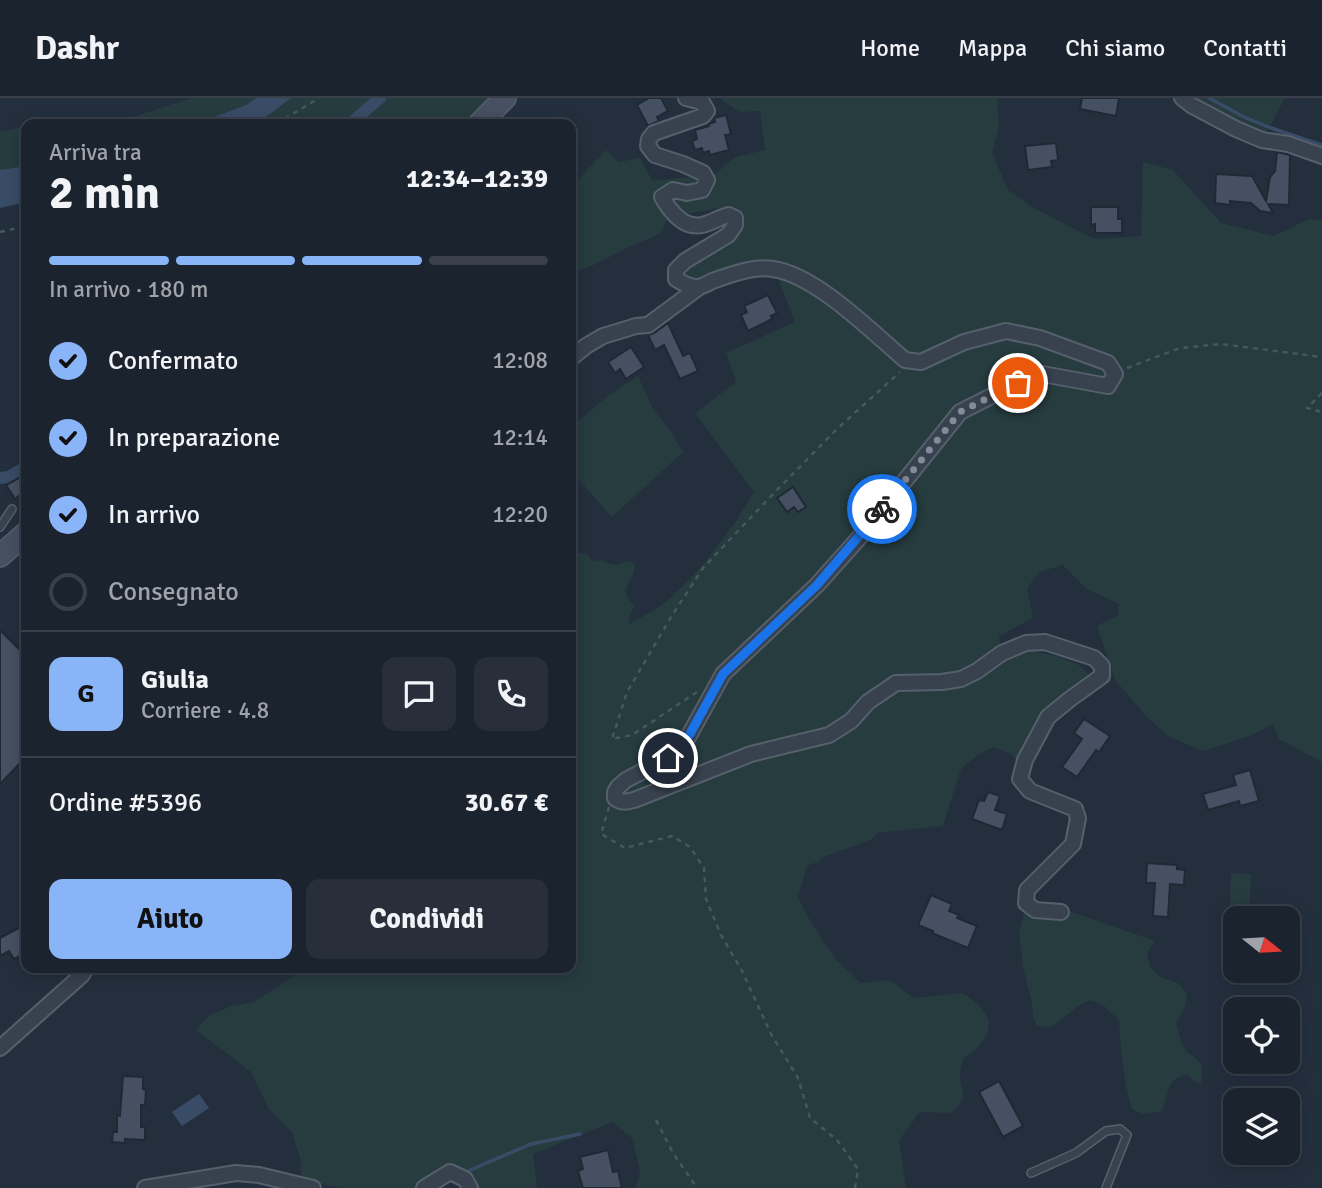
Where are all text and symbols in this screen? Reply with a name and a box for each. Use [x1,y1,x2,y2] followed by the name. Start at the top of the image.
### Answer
[35,28,119,69] text: Dashr
[860,33,920,63] text: Home
[958,33,1027,63] text: Mappa
[1065,33,1165,63] text: Chi siamo
[1203,33,1287,63] text: Contatti
[49,138,142,167] text: Arriva tra
[406,163,548,195] text: 12:34–12:39
[49,165,160,221] text: 2 min
[49,275,208,304] text: In arrivo · 180 m
[49,342,87,380] icon: check
[108,345,238,377] text: Confermato
[492,346,548,375] text: 12:08
[988,353,1048,413] pin
[999,364,1037,402] icon: bag
[49,419,87,457] icon: check
[108,422,280,454] text: In preparazione
[492,423,548,452] text: 12:14
[847,474,917,544] courier
[863,490,901,528] icon: bike
[49,496,87,534] icon: check
[108,499,200,531] text: In arrivo
[492,500,548,529] text: 12:20
[108,576,239,608] text: Consegnato
[382,657,456,731] button: chat
[474,657,548,731] button: phone
[141,664,209,696] text: Giulia
[77,678,95,710] text: G
[141,696,269,725] text: Corriere · 4.8
[638,728,698,788] pin
[649,739,687,777] icon: home
[49,787,202,819] text: Ordine #5396
[465,787,548,819] text: 30.67 €
[49,879,292,959] button: Aiuto
[306,879,548,959] button: Condividi
[1223,906,1300,984] north arrow
[1223,906,1300,1165] map controls
[1223,997,1300,1074] button: locate
[1223,1088,1300,1165] button: layers

